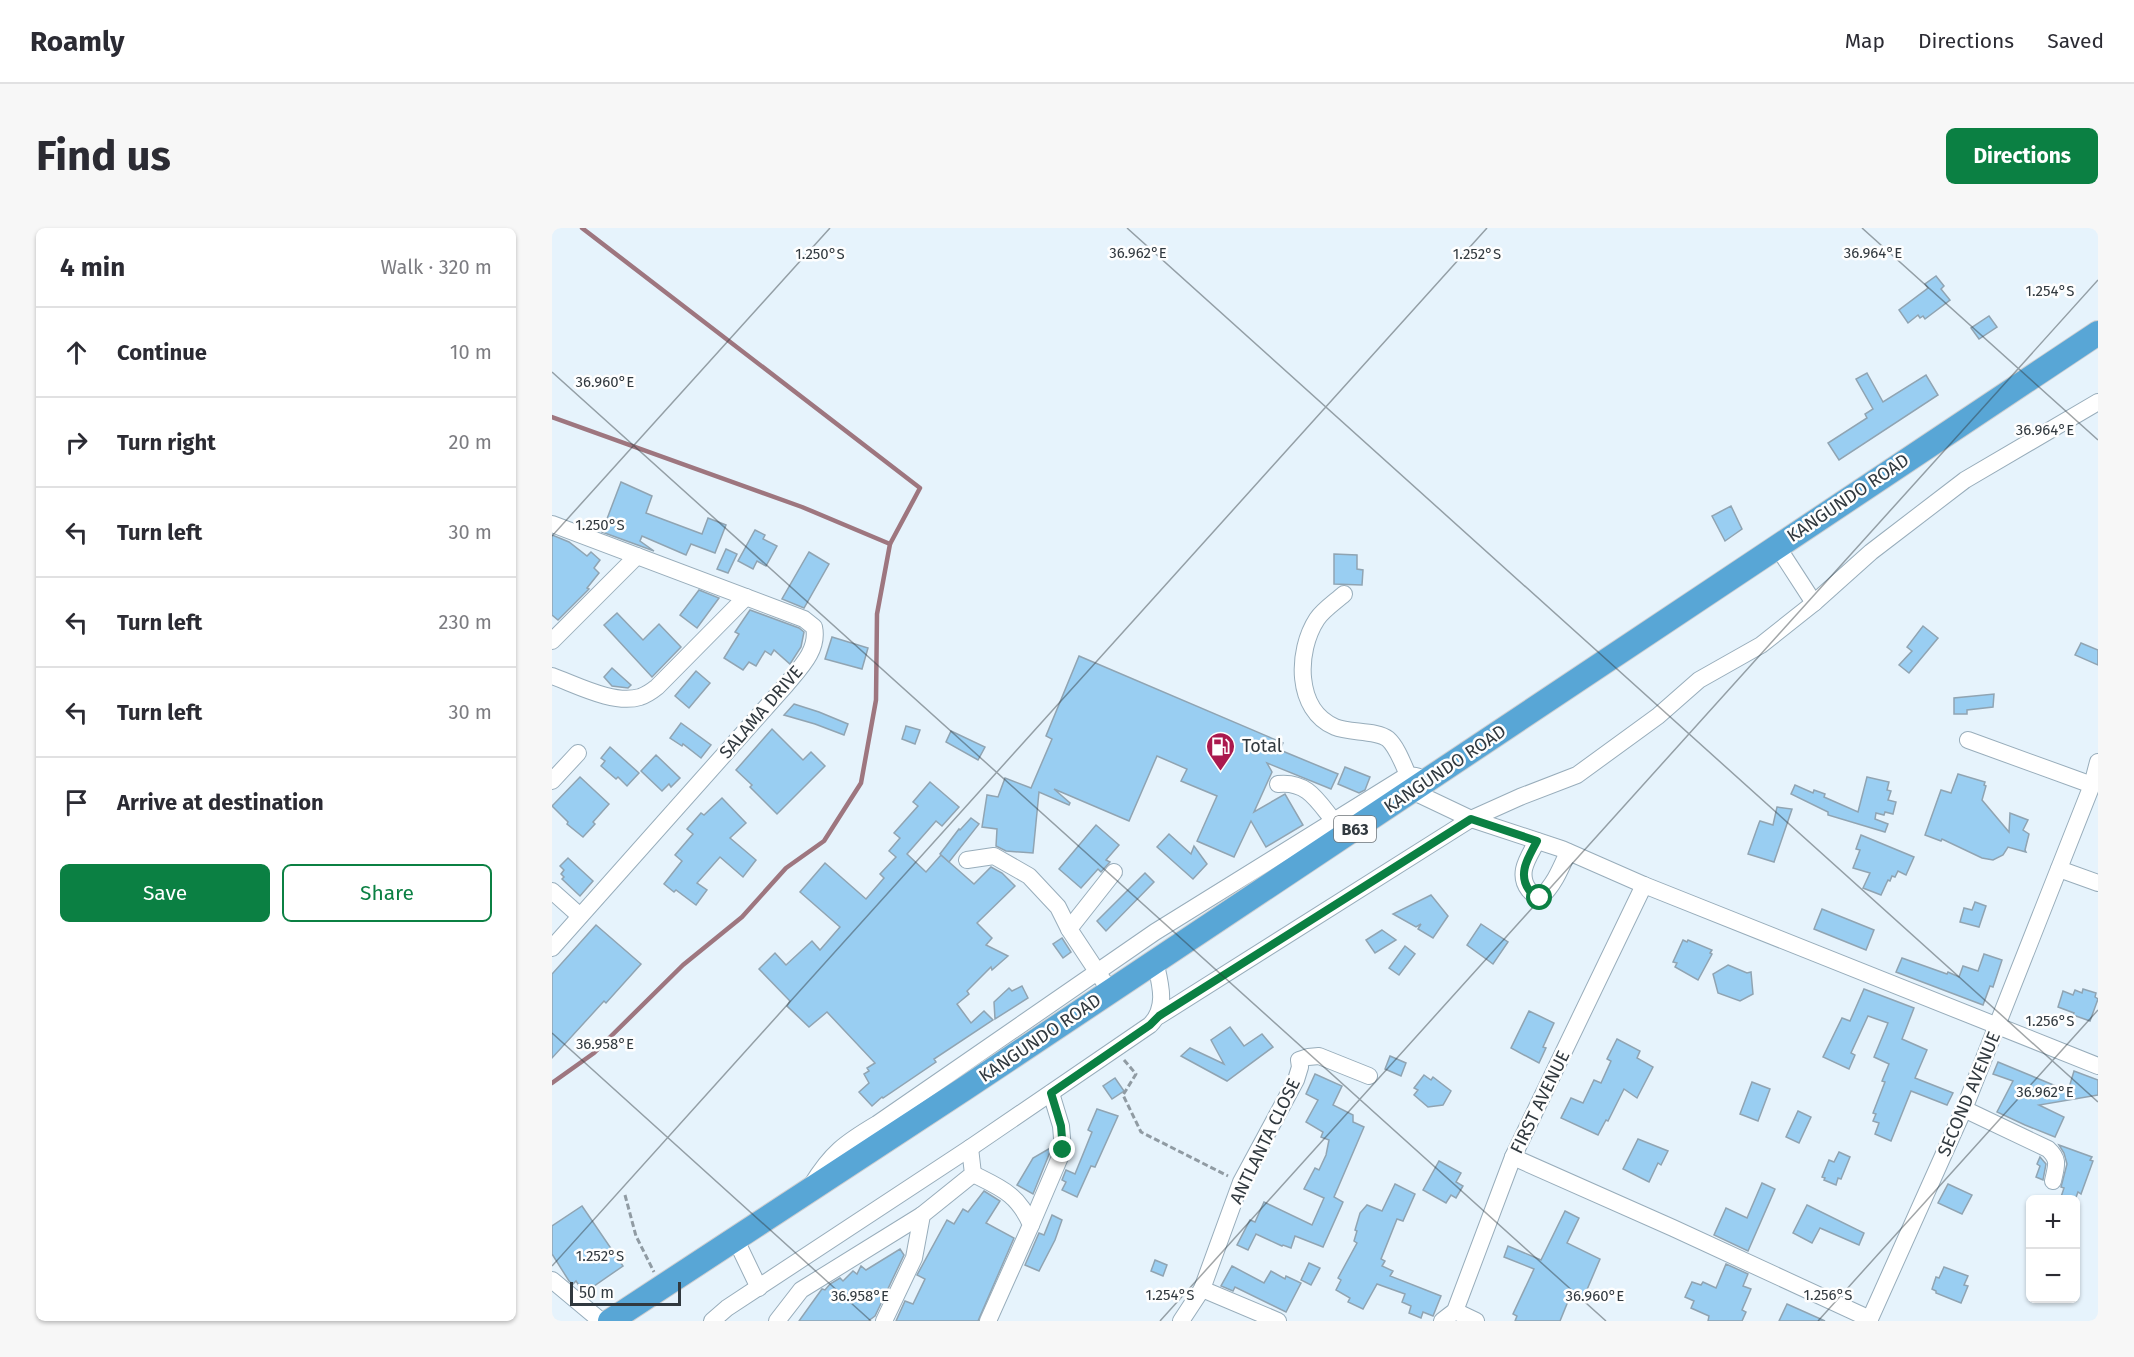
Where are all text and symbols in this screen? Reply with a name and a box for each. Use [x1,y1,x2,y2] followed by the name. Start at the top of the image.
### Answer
[30,25,124,58] text: Roamly
[1845,28,1885,54] text: Map
[1918,28,2014,54] text: Directions
[2047,28,2104,54] text: Saved
[1946,128,2098,184] button: Directions
[36,131,171,181] text: Find us
[1109,244,1167,262] text: 36.962°E
[1844,244,1902,262] text: 36.964°E
[795,245,845,263] text: 1.250°S
[1453,245,1501,263] text: 1.252°S
[60,252,125,283] text: 4 min
[381,255,492,279] text: Walk · 320 m
[2025,282,2075,300] text: 1.254°S
[60,336,93,369] icon: ahead
[117,339,207,366] text: Continue
[450,340,492,364] text: 10 m
[576,373,634,391] text: 36.960°E
[2016,421,2074,439] text: 36.964°E
[60,426,93,459] icon: right
[117,429,216,456] text: Turn right
[449,430,492,454] text: 20 m
[1783,449,1913,547] street label: KANGUNDO ROAD
[60,516,93,549] icon: left
[575,516,625,534] text: 1.250°S
[117,519,202,546] text: Turn left
[448,520,492,544] text: 30 m
[60,606,93,639] icon: left
[117,609,202,636] text: Turn left
[439,610,492,634] text: 230 m
[715,661,807,763] street label: SALAMA DRIVE
[60,696,93,729] icon: left
[117,699,202,726] text: Turn left
[448,700,492,724] text: 30 m
[1380,720,1510,818] street label: KANGUNDO ROAD
[1205,730,1237,772] fuel station icon: Total
[1242,735,1282,757] place label: Total
[60,786,93,819] icon: arrive
[117,789,324,816] text: Arrive at destination
[1334,816,1376,842] road number: B63
[60,864,270,922] button: Save
[282,864,492,922] button: Share
[1526,884,1552,910] route start
[975,989,1105,1087] street label: KANGUNDO ROAD
[2026,1012,2074,1030] text: 1.256°S
[1933,1028,2005,1160] street label: SECOND AVENUE
[576,1035,634,1053] text: 36.958°E
[1506,1047,1574,1157] street label: FIRST AVENUE
[1225,1075,1305,1207] street label: ANTLANTA CLOSE
[2016,1083,2074,1101] text: 36.962°E
[1049,1136,1075,1162] route end
[2026,1195,2080,1303] map controls
[2026,1195,2080,1249] button: +
[576,1247,624,1265] text: 1.252°S
[2026,1249,2080,1303] button: −
[570,1279,681,1306] scale bar
[579,1283,614,1302] text: 50 m
[1145,1286,1195,1304] text: 1.254°S
[1804,1286,1852,1304] text: 1.256°S
[831,1287,889,1305] text: 36.958°E
[1566,1287,1624,1305] text: 36.960°E

